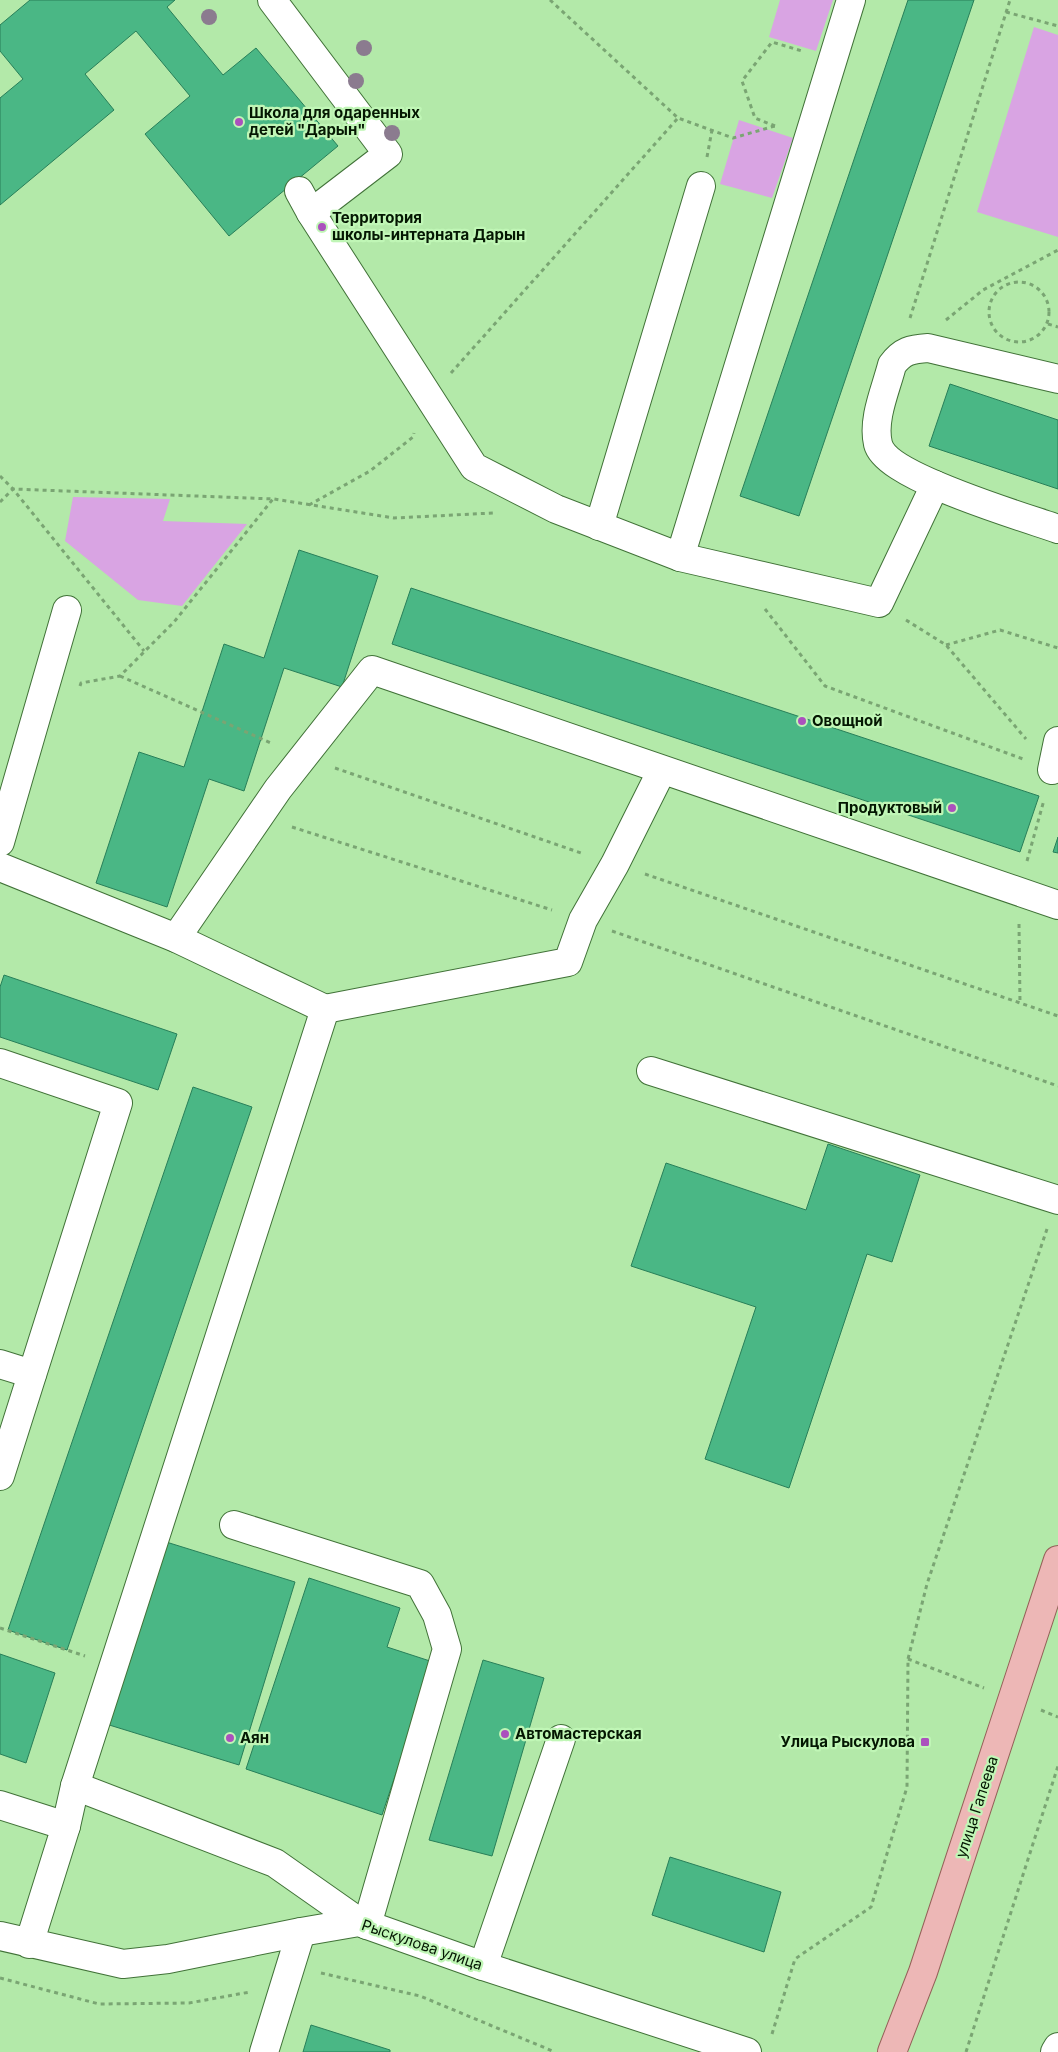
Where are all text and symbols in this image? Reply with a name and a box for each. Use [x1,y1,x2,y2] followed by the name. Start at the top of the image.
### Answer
[249,103,420,139] place label: Школа для одаренных детей "Дарын"
[233,116,245,128] marker: Школа для одаренных детей "Дарын"
[332,208,525,244] place label: Территория школы-интерната Дарын
[316,221,328,233] marker: Территория школы-интерната Дарын
[812,711,883,730] place label: Овощной
[796,715,808,727] marker: Овощной
[838,798,942,817] place label: Продуктовый
[946,802,958,814] marker: Продуктовый
[515,1724,642,1743] place label: Автомастерская
[240,1728,269,1747] place label: Аян
[499,1728,511,1740] marker: Автомастерская
[224,1732,236,1744] marker: Аян
[781,1732,915,1751] place label: Улица Рыскулова
[919,1736,931,1748] marker: Улица Рыскулова
[951,1753,1002,1860] street label: улица Гапеева
[359,1915,485,1974] street label: Рыскулова улица

